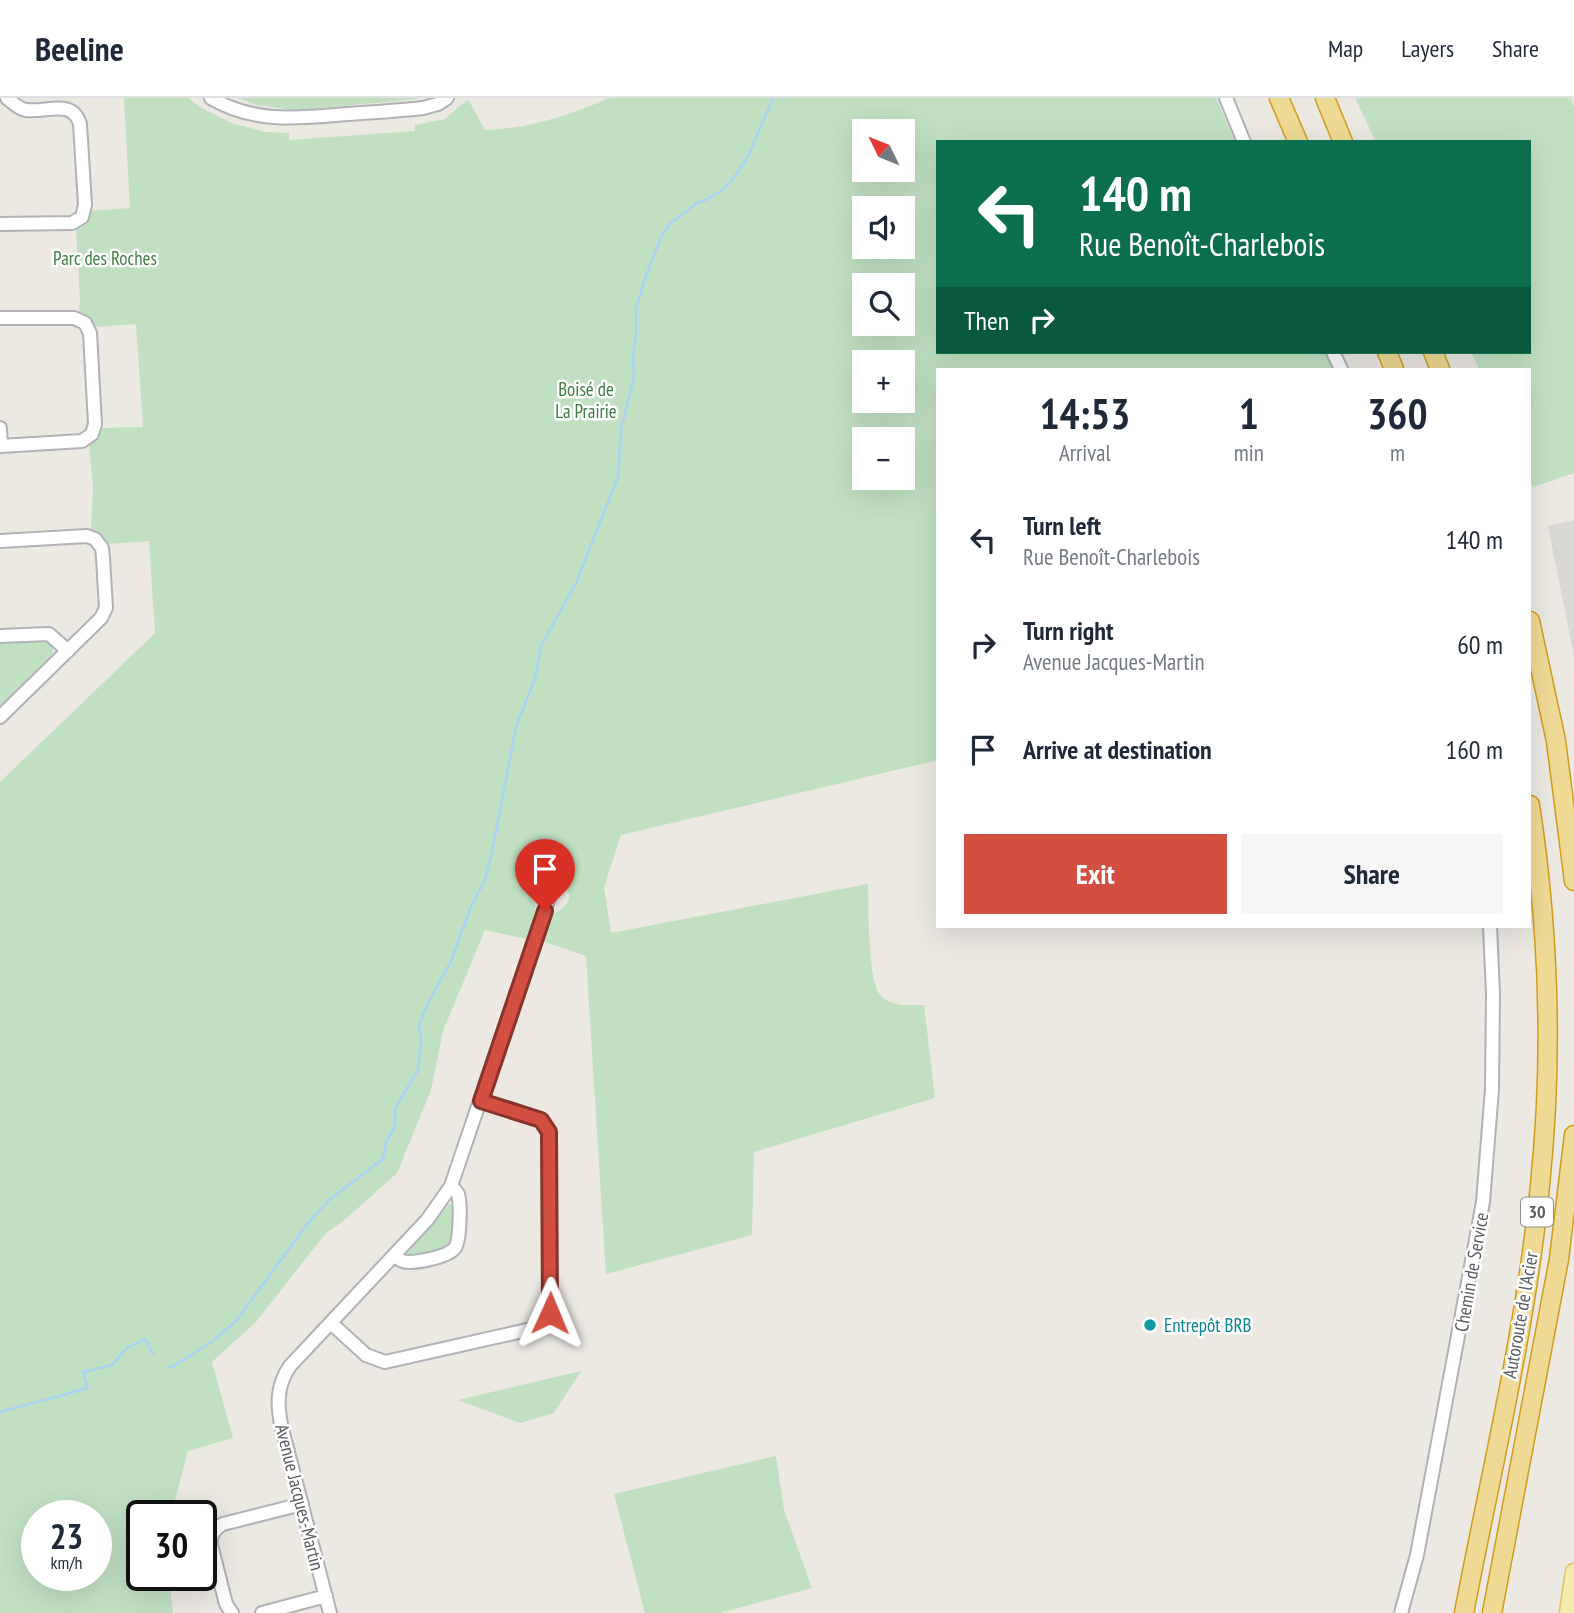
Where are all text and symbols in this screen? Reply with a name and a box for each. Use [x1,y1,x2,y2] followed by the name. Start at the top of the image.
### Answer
[35,27,124,70] text: Beeline
[1328,33,1363,64] text: Map
[1401,33,1454,64] text: Layers
[1492,33,1539,64] text: Share
[852,119,915,182] north arrow
[852,119,915,490] map controls
[1079,161,1192,225] text: 140 m
[964,168,1055,259] icon: left
[852,196,915,259] button: sound
[1079,223,1325,265] text: Rue Benoît-Charlebois
[53,246,157,270] park label: Parc des Roches
[852,273,915,336] button: search
[1023,301,1061,339] icon: right
[964,304,1009,337] text: Then
[852,350,915,413] button: +
[555,377,617,423] park label: Boisé de La Prairie
[1039,386,1130,441] text: 14:53
[1239,386,1259,441] text: 1
[1367,386,1428,441] text: 360
[852,427,915,490] button: −
[1059,438,1111,467] text: Arrival
[1234,438,1264,467] text: min
[1390,438,1405,467] text: m
[1023,509,1101,542] text: Turn left
[964,521,1002,559] icon: left
[1445,523,1503,556] text: 140 m
[1023,542,1200,571] text: Rue Benoît-Charlebois
[1023,614,1114,647] text: Turn right
[964,626,1002,664] icon: right
[1457,628,1503,661] text: 60 m
[1023,647,1205,676] text: Avenue Jacques-Martin
[964,731,1002,769] icon: arrive
[1023,733,1212,766] text: Arrive at destination
[1445,733,1503,766] text: 160 m
[964,834,1227,914] button: Exit
[1241,834,1503,914] button: Share
[515,839,575,911] pin
[526,850,564,888] icon: arrive
[1521,1198,1553,1226] road number: 30
[1449,1210,1493,1334] street label: Chemin de Service
[1497,1249,1543,1380] street label: Autoroute de l'Acier
[513,1276,587,1350] position arrow
[1164,1313,1252,1337] place label: Entrepôt BRB
[1142,1317,1158,1333] marker: Entrepôt BRB
[270,1421,330,1573] street label: Avenue Jacques-Martin
[126,1500,217,1591] speed limit sign: 30
[50,1513,83,1559] text: 23
[51,1551,82,1574] text: km/h

